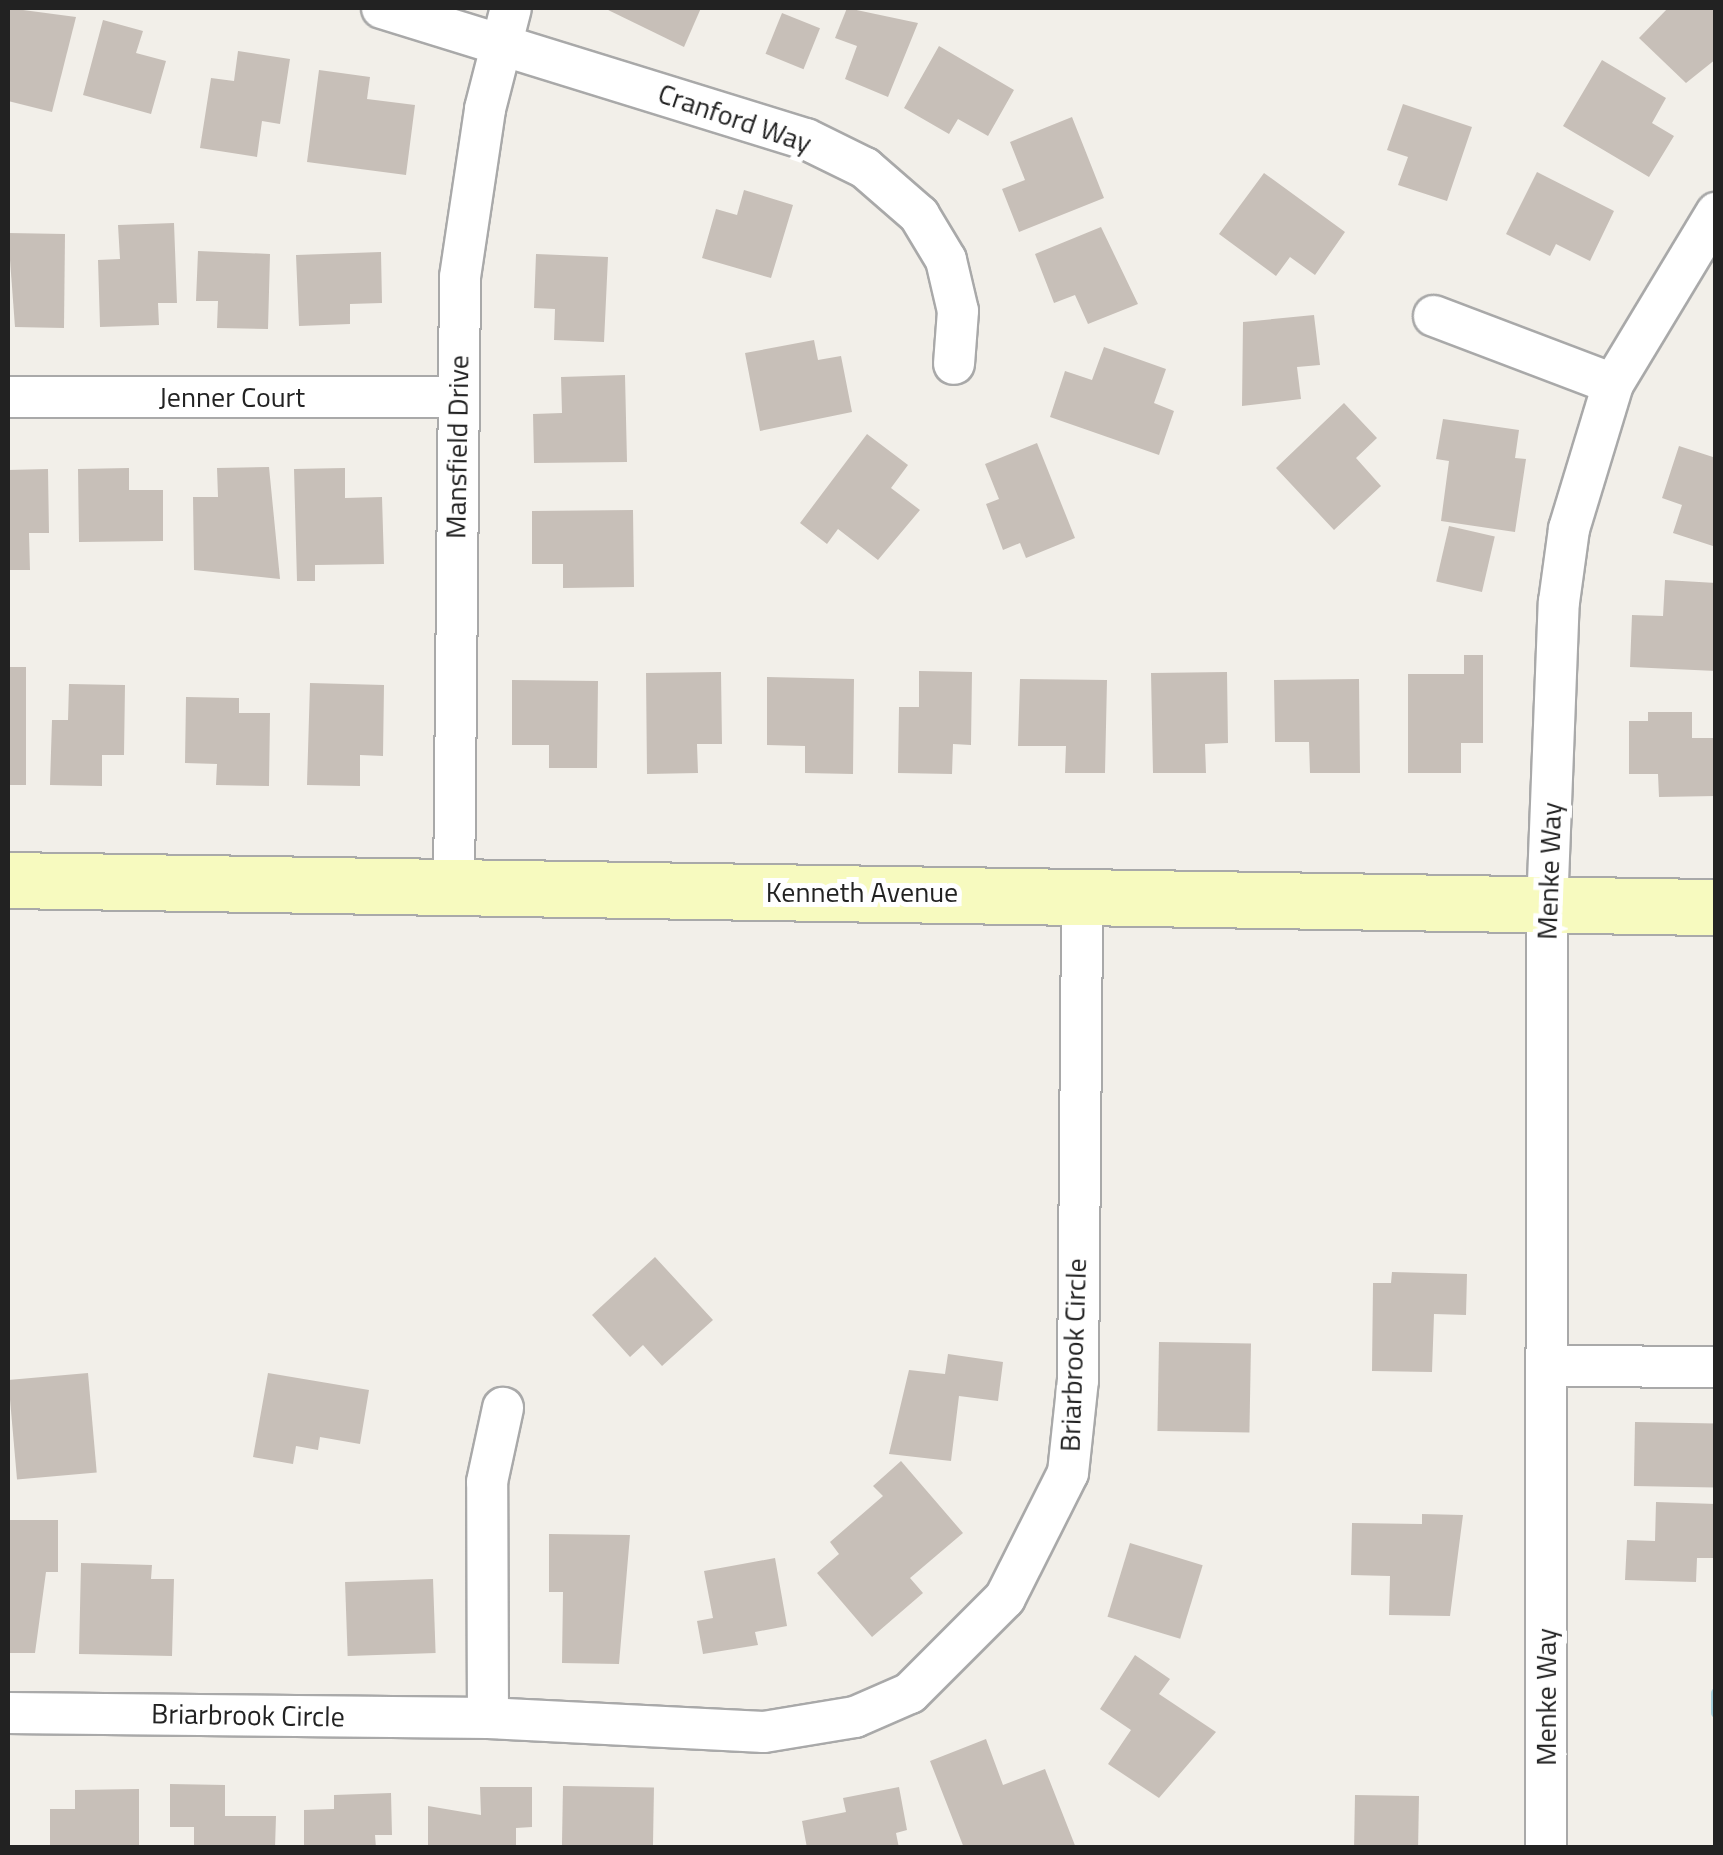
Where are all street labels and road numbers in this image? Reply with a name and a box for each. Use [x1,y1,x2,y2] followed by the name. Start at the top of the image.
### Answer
[654,76,816,160] street label: Cranford Way
[439,355,475,539] street label: Mansfield Drive
[159,380,305,414] street label: Jenner Court
[1530,802,1568,940] street label: Menke Way
[766,875,958,909] street label: Kenneth Avenue
[1053,1258,1093,1452] street label: Briarbrook Circle
[1529,1628,1563,1766] street label: Menke Way
[151,1697,345,1733] street label: Briarbrook Circle

